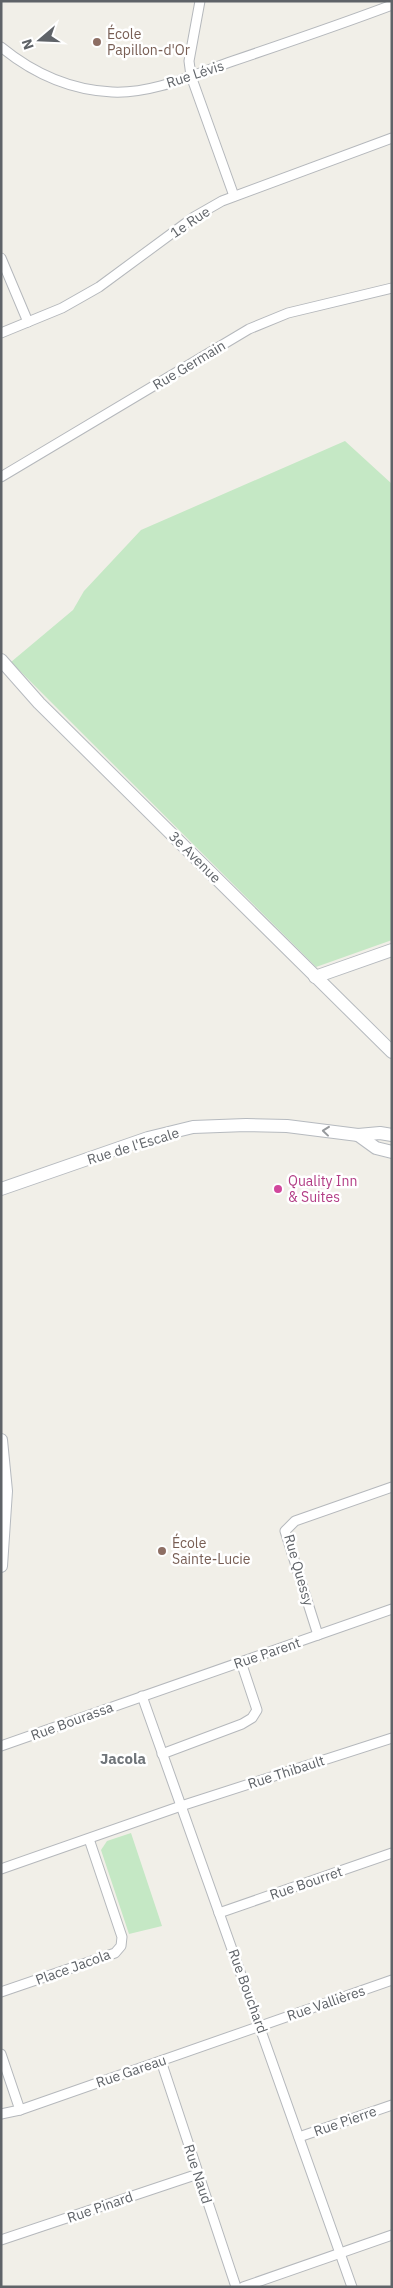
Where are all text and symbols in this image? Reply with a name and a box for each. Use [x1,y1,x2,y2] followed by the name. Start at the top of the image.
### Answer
[15,15,65,65] north arrow
[107,24,190,59] place label: École Papillon-d'Or
[91,36,103,48] marker: École Papillon-d'Or
[18,37,38,52] text: N
[164,56,226,92] street label: Rue Lévis
[167,202,214,242] street label: 1e Rue
[149,336,229,394] street label: Rue Germain
[165,827,225,887] street label: 3e Avenue
[85,1123,181,1169] street label: Rue de l'Escale
[322,1125,330,1136] one-way arrow
[288,1172,357,1206] place label: Quality Inn & Suites
[272,1183,284,1195] marker: Quality Inn & Suites
[280,1532,318,1608] street label: Rue Quessy
[172,1533,251,1568] place label: École Sainte-Lucie
[156,1545,168,1557] marker: École Sainte-Lucie
[231,1633,303,1673] street label: Rue Parent
[28,1698,116,1744] street label: Rue Bourassa
[100,1749,147,1768] district label: Jacola
[245,1751,327,1793] street label: Rue Thibault
[267,1862,345,1904] street label: Rue Bourret
[33,1945,113,1989] street label: Place Jacola
[224,1946,272,2036] street label: Rue Bouchard
[284,1981,368,2025] street label: Rue Vallières
[93,2051,169,2091] street label: Rue Gareau
[311,2102,379,2140] street label: Rue Pierre
[180,2142,216,2206] street label: Rue Naud
[65,2187,135,2227] street label: Rue Pinard

